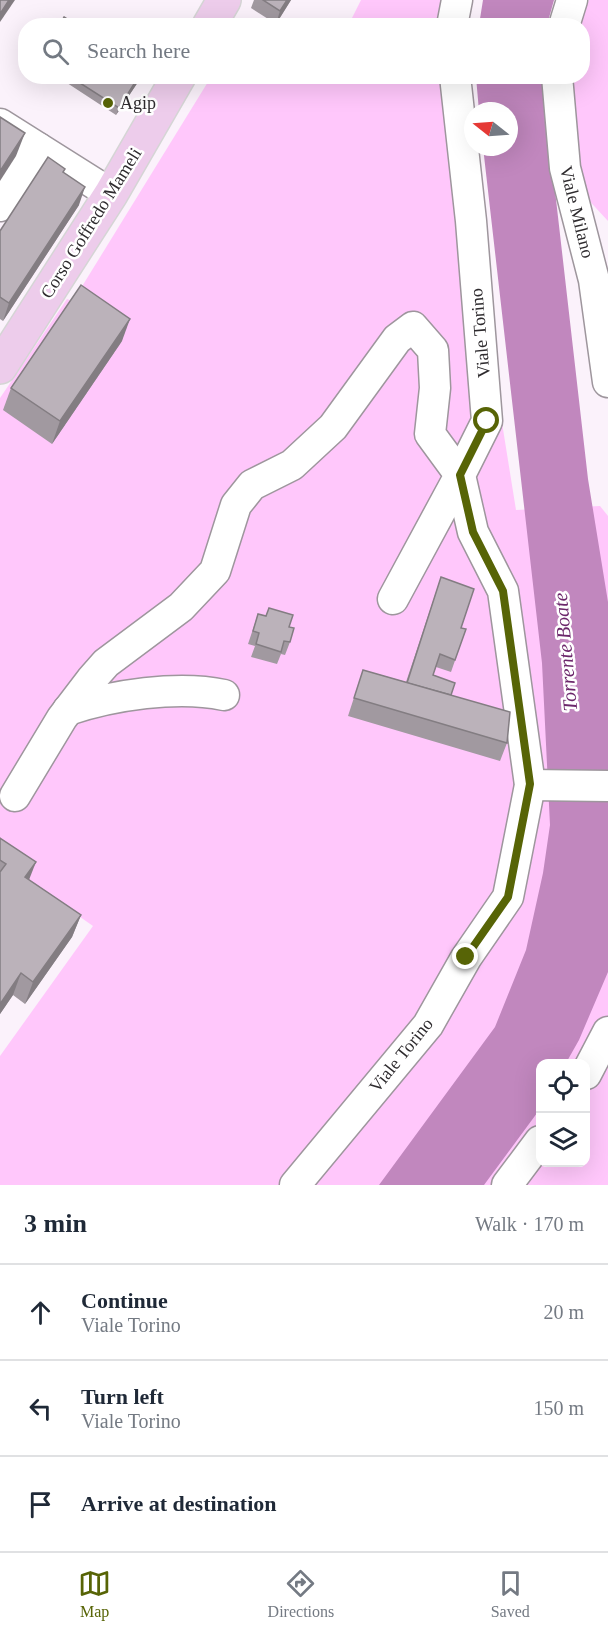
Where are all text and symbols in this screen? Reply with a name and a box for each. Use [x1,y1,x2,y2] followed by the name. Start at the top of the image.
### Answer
[18,18,590,84] search box
[39,35,72,68] icon: search
[87,38,190,63] text: Search here
[120,93,156,113] place label: Agip
[101,96,115,110] marker: Agip
[464,102,518,156] north arrow
[37,144,145,302] street label: Corso Goffredo Mameli
[556,164,598,260] street label: Viale Milano
[466,287,494,379] street label: Viale Torino
[473,407,499,433] route start
[549,592,581,712] water label: Torrente Boate
[452,943,478,969] route end
[365,1014,437,1096] street label: Viale Torino
[536,1059,590,1167] map controls
[536,1059,590,1113] button: locate
[536,1113,590,1167] button: layers
[24,1209,87,1238] text: 3 min
[475,1213,584,1235] text: Walk · 170 m
[81,1288,168,1313] text: Continue
[24,1296,57,1329] icon: ahead
[543,1301,584,1323] text: 20 m
[81,1314,181,1336] text: Viale Torino
[81,1384,164,1409] text: Turn left
[24,1392,57,1425] icon: left
[533,1397,584,1419] text: 150 m
[81,1410,181,1432] text: Viale Torino
[24,1488,57,1521] icon: arrive
[81,1491,277,1516] text: Arrive at destination
[78,1567,111,1621] tab: Map
[268,1567,334,1621] tab: Directions
[491,1567,530,1621] tab: Saved

